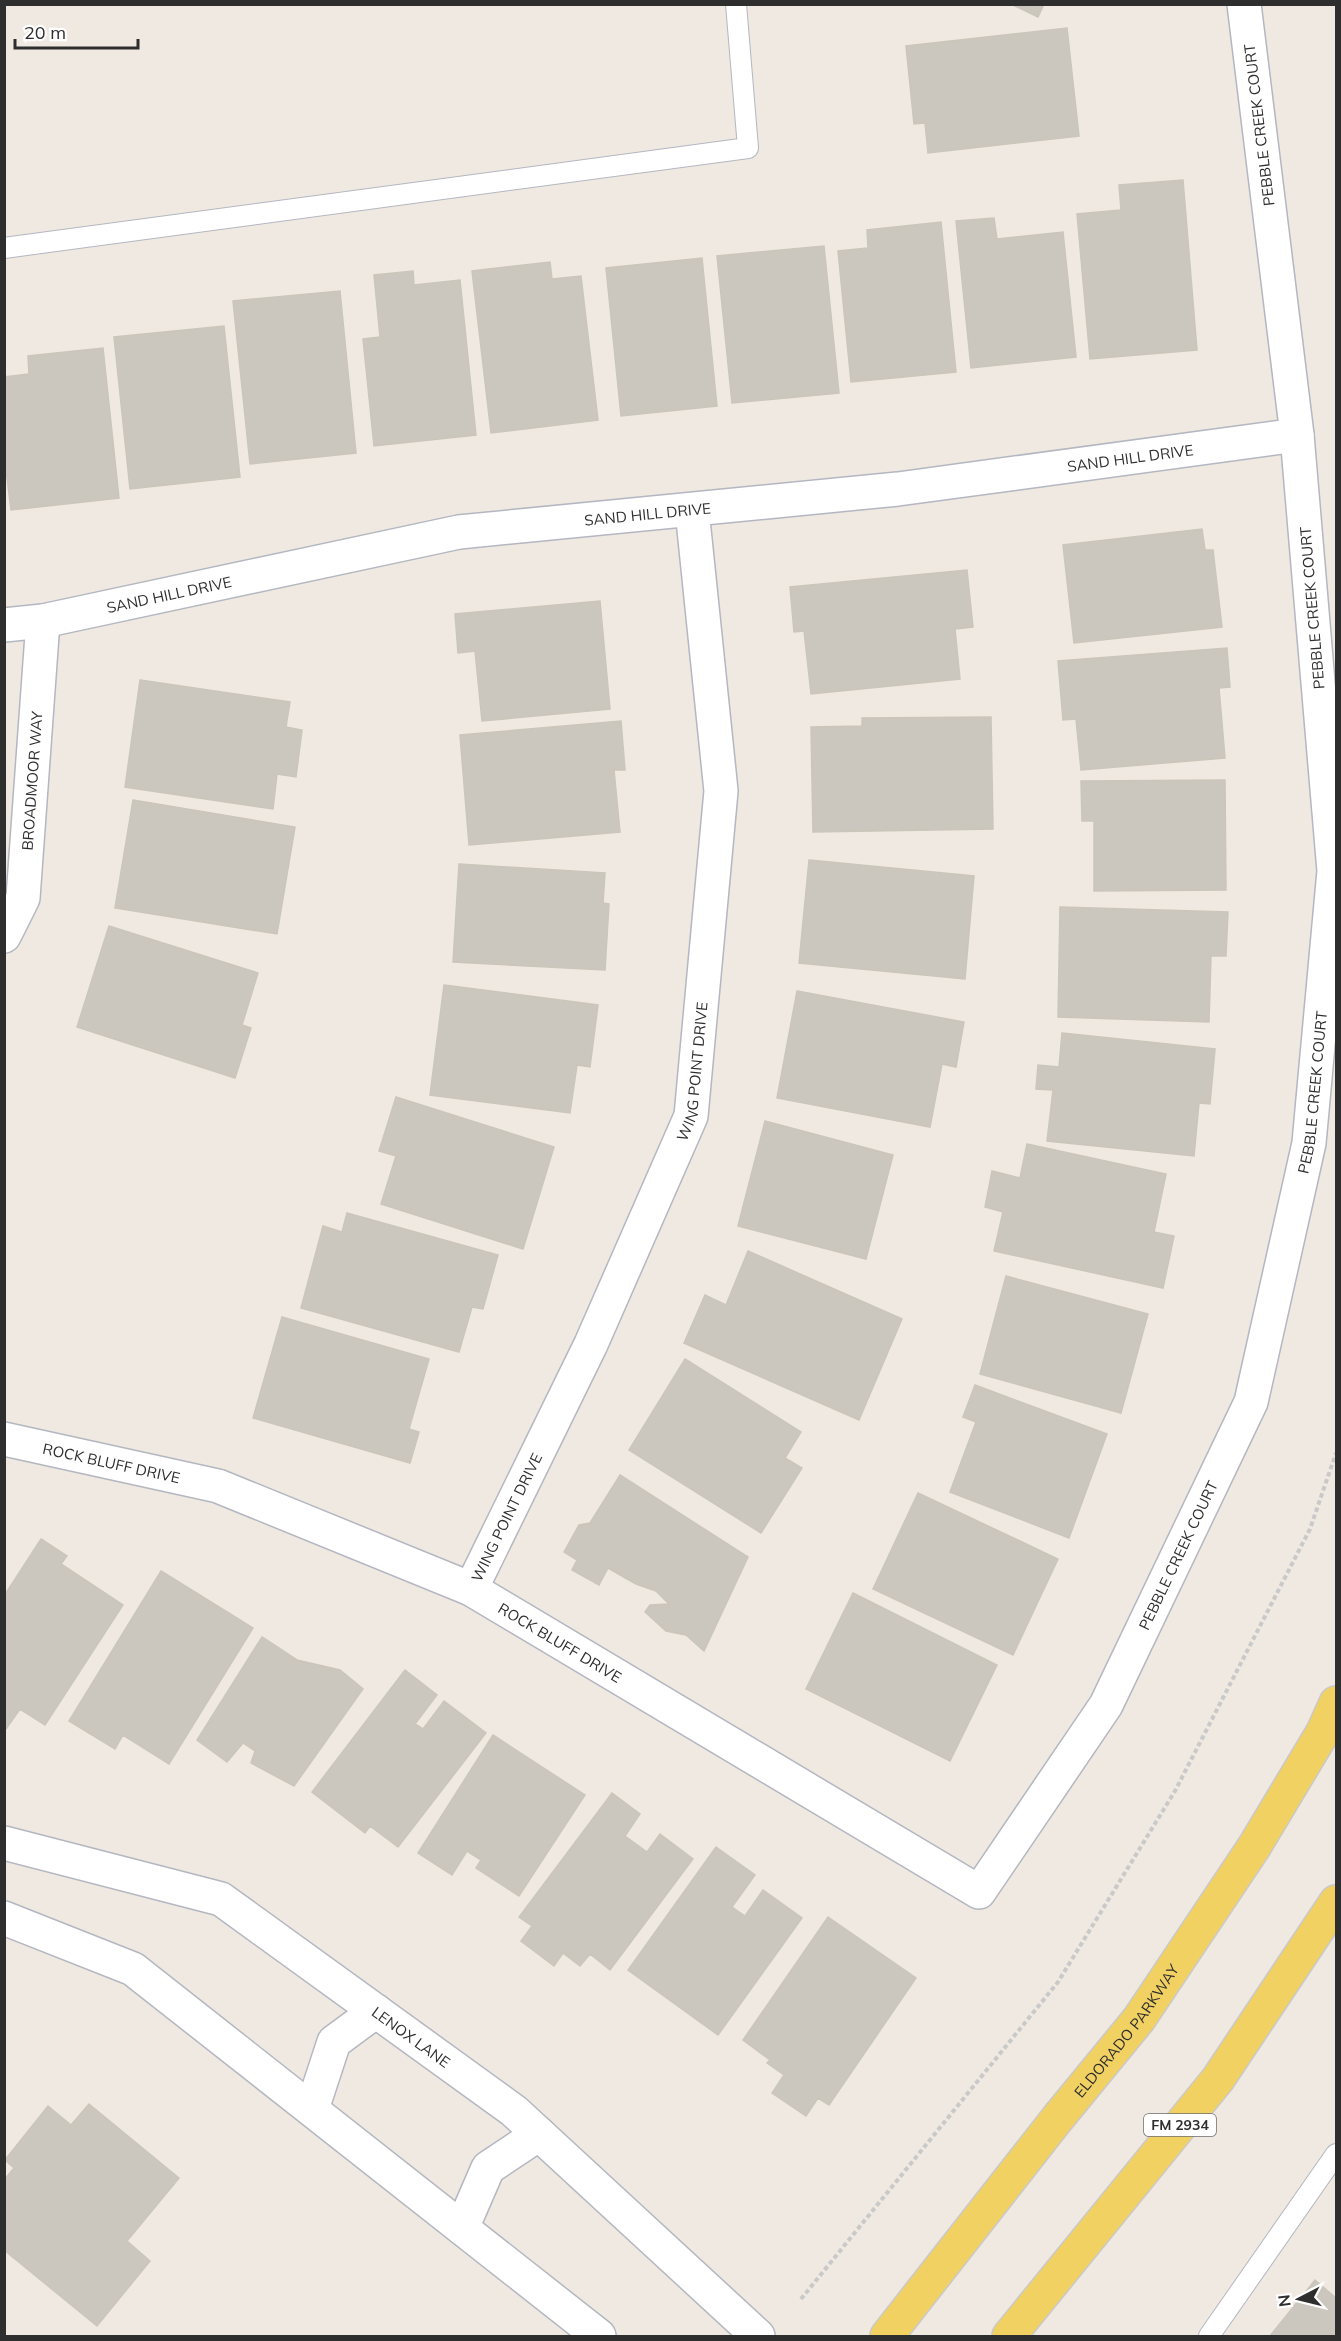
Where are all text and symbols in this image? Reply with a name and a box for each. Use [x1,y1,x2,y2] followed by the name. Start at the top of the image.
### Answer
[15,12,138,50] scale bar
[24,21,66,44] text: 20 m
[1240,43,1278,207] street label: PEBBLE CREEK COURT
[1066,440,1195,476] street label: SAND HILL DRIVE
[583,498,712,529] street label: SAND HILL DRIVE
[1295,526,1329,690] street label: PEBBLE CREEK COURT
[105,571,233,617] street label: SAND HILL DRIVE
[17,710,46,851] street label: BROADMOOR WAY
[672,1001,711,1144] street label: WING POINT DRIVE
[1293,1010,1331,1175] street label: PEBBLE CREEK COURT
[41,1438,182,1487] street label: ROCK BLUFF DRIVE
[467,1450,546,1585] street label: WING POINT DRIVE
[1134,1477,1222,1633] street label: PEBBLE CREEK COURT
[495,1598,625,1686] street label: ROCK BLUFF DRIVE
[1069,1960,1183,2101] street label: ELDORADO PARKWAY
[368,2002,454,2071] street label: LENOX LANE
[1144,2114,1216,2136] road number: FM 2934
[1269,2269,1329,2329] north arrow
[1273,2294,1295,2308] text: N

